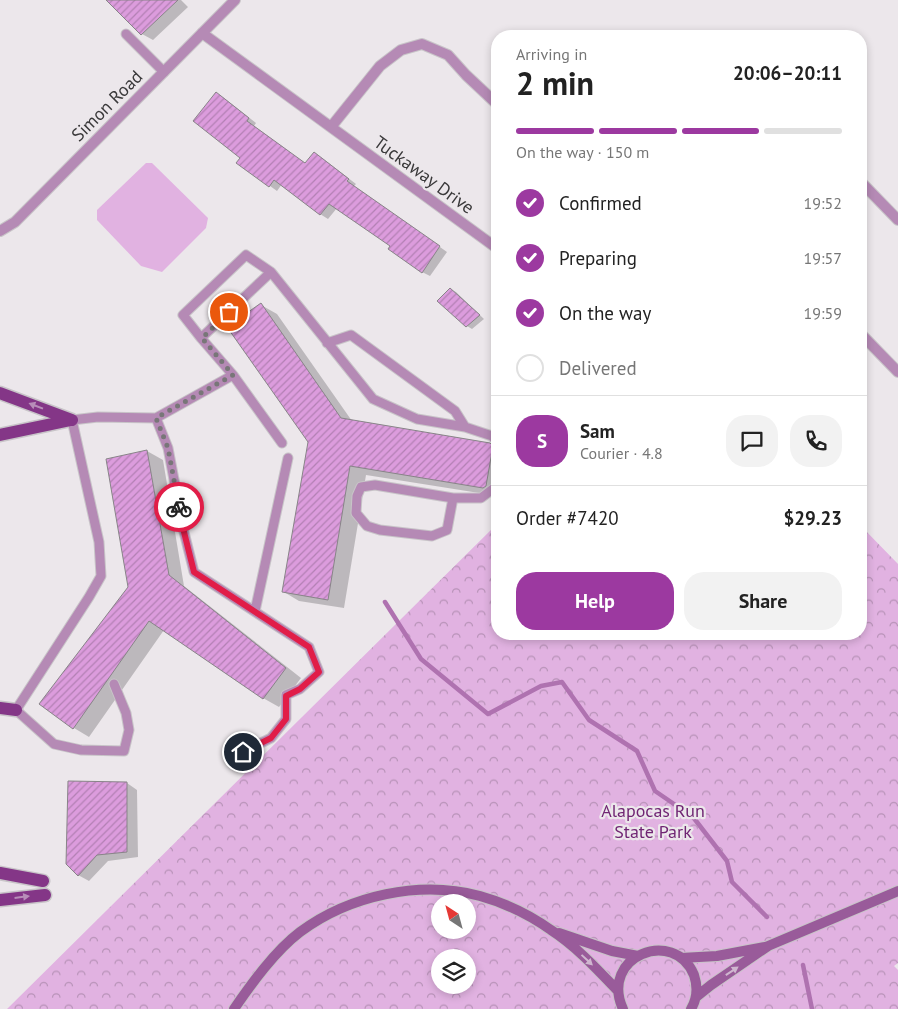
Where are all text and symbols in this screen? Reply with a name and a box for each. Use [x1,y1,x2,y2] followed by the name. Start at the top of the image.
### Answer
[516,44,587,64] text: Arriving in
[733,61,842,85] text: 20:06–20:11
[516,62,594,104] text: 2 min
[66,65,147,146] street label: Simon Road
[370,130,479,219] street label: Tuckaway Drive
[516,142,649,162] text: On the way · 150 m
[516,189,544,217] icon: check
[559,191,642,215] text: Confirmed
[804,193,842,213] text: 19:52
[516,244,544,272] icon: check
[559,246,637,270] text: Preparing
[804,248,842,268] text: 19:57
[208,291,250,333] pin
[215,298,243,326] icon: bag
[516,299,544,327] icon: check
[559,301,651,325] text: On the way
[804,303,842,323] text: 19:59
[559,356,637,380] text: Delivered
[29,402,43,410] one-way arrow
[726,415,778,467] button: chat
[790,415,842,467] button: phone
[580,419,615,443] text: Sam
[537,429,547,453] text: S
[580,443,663,463] text: Courier · 4.8
[154,482,204,532] courier
[165,493,193,521] icon: bike
[516,506,619,530] text: Order #7420
[783,506,842,530] text: $29.23
[516,572,674,630] button: Help
[684,572,842,630] button: Share
[222,731,264,773] pin
[229,738,257,766] icon: home
[601,799,705,843] park label: Alapocas Run State Park
[15,893,31,901] one-way arrow
[431,894,476,939] north arrow
[431,894,476,994] map controls
[431,949,476,994] button: layers
[580,954,592,966] one-way arrow
[725,966,738,976] one-way arrow

